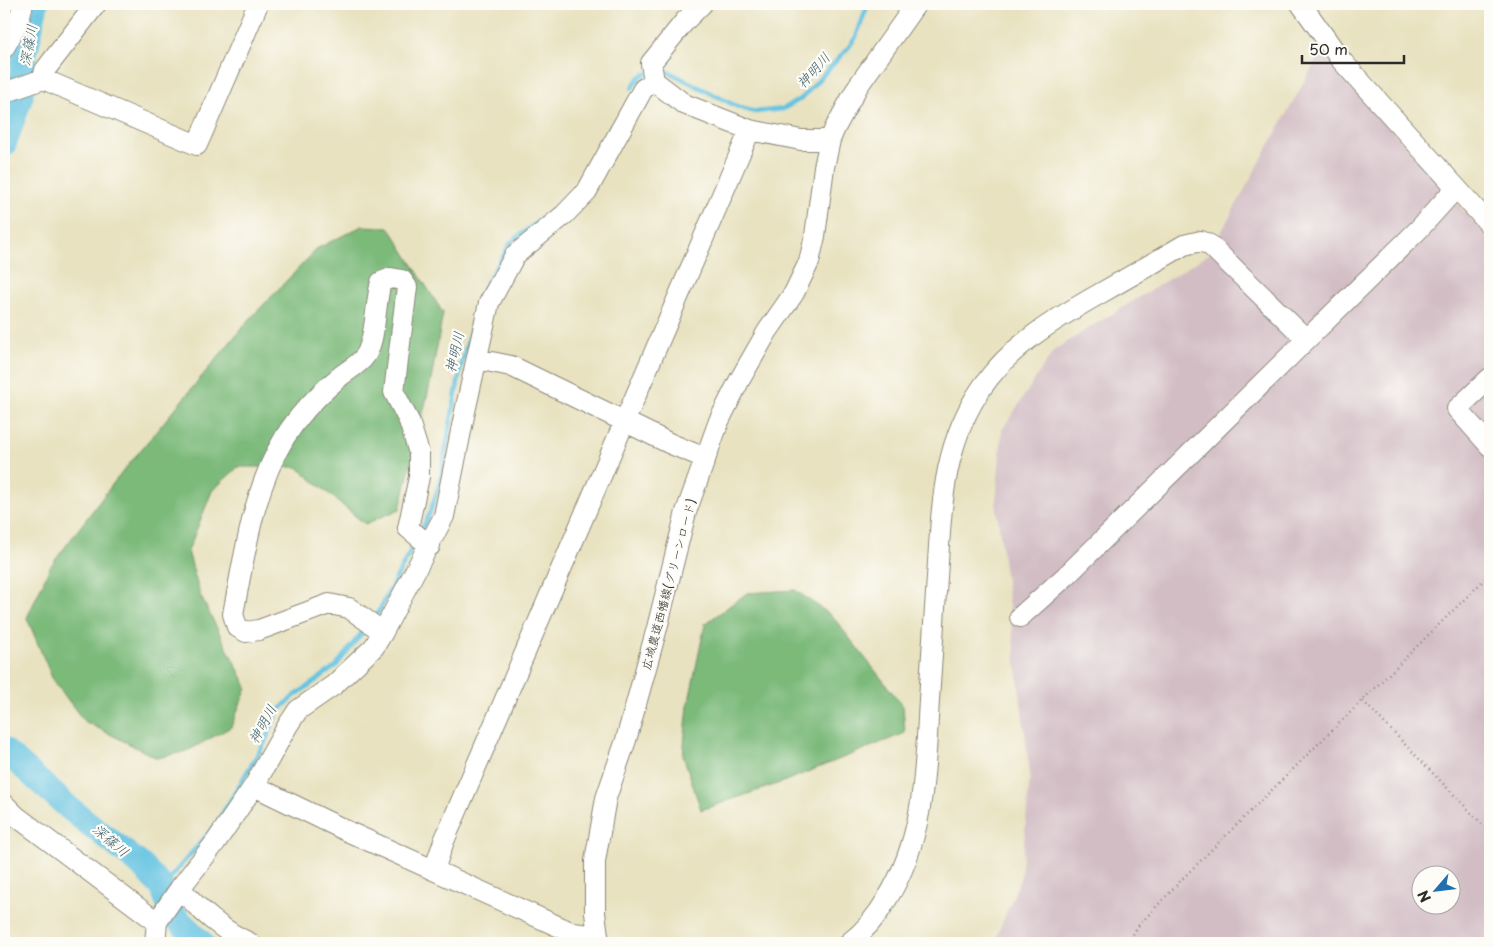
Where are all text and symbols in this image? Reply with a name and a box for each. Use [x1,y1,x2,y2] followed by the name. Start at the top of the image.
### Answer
[14,22,42,68] water label: 深篠川
[1302,32,1404,64] scale bar
[1309,37,1348,60] text: 50 m
[791,47,835,93] water label: 神明川
[439,329,469,375] water label: 神明川
[636,496,700,672] street label: 広域農道西幡線(グリーンロード)
[243,701,281,747] water label: 神明川
[88,818,134,862] water label: 深篠川
[1412,864,1462,914] north arrow
[1412,887,1436,906] text: N

